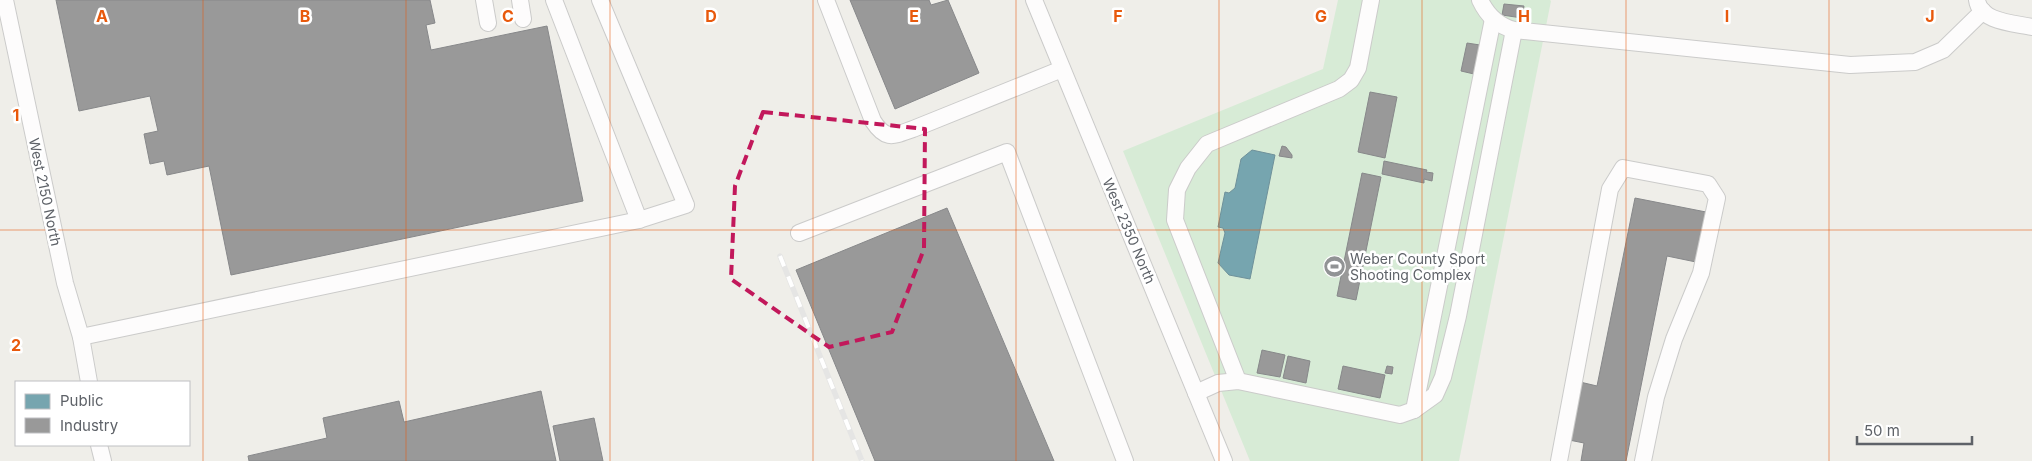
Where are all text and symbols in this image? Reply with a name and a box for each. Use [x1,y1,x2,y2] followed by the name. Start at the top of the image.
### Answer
[96,6,108,26] text: A
[300,6,310,26] text: B
[502,6,514,26] text: C
[705,6,717,26] text: D
[909,6,919,26] text: E
[1113,6,1123,26] text: F
[1315,6,1327,26] text: G
[1518,6,1530,26] text: H
[1725,6,1729,26] text: I
[1925,6,1935,26] text: J
[13,105,19,125] text: 1
[26,136,65,247] street label: West 2150 North
[1100,176,1159,286] street label: West 2350 North
[1350,250,1485,283] place label: Weber County Sport Shooting Complex
[1322,255,1346,279] sports icon: Weber County Sport Shooting Complex
[11,335,21,355] text: 2
[15,381,190,446] legend
[60,391,103,410] text: Public
[1857,414,1972,446] scale bar
[60,416,119,435] text: Industry
[1864,421,1900,440] text: 50 m

